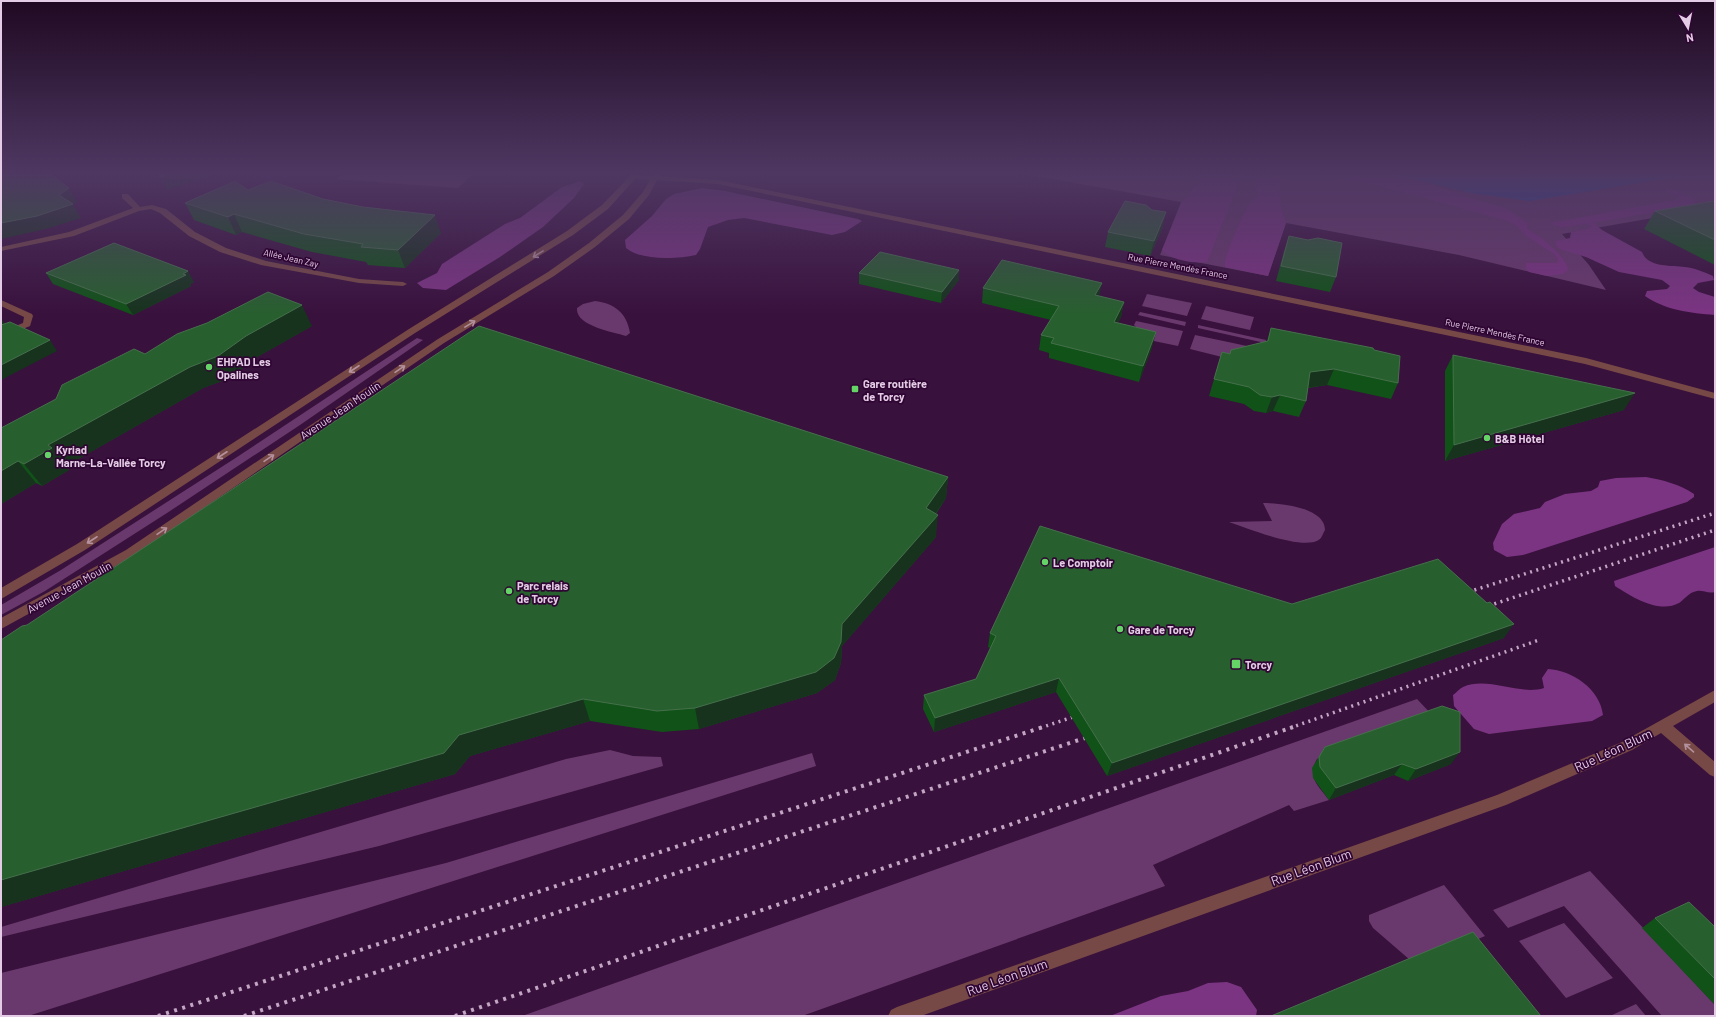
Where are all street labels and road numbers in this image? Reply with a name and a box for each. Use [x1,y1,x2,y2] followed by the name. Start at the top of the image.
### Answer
[263,246,319,270] street label: Allée Jean Zay
[1127,251,1229,281] street label: Rue Pierre Mendès France
[1444,316,1546,348] street label: Rue Pierre Mendès France
[297,378,383,442] street label: Avenue Jean Moulin
[25,558,113,615] street label: Avenue Jean Moulin
[1571,725,1655,775] street label: Rue Léon Blum
[1269,845,1353,889] street label: Rue Léon Blum
[965,955,1049,999] street label: Rue Léon Blum

